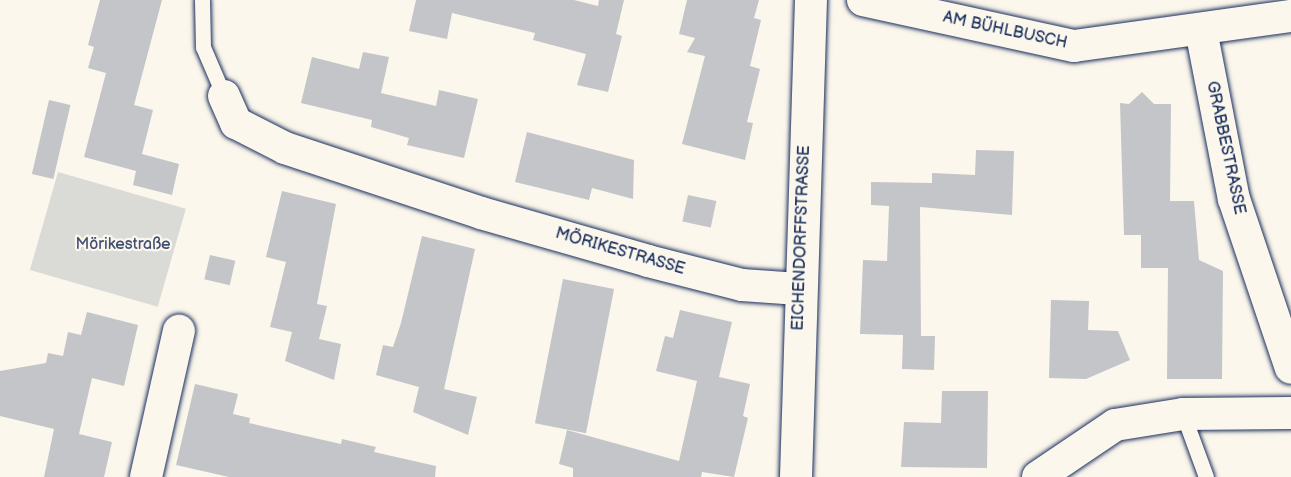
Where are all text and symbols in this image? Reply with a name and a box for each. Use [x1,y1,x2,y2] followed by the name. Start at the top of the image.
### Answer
[941,8,1069,54] street label: AM BÜHLBUSCH
[1202,80,1248,216] street label: GRABBESTRASSE
[789,145,815,331] street label: EICHENDORFFSTRASSE
[553,224,687,280] street label: MÖRIKESTRASSE
[75,235,171,255] park label: Mörikestraße

